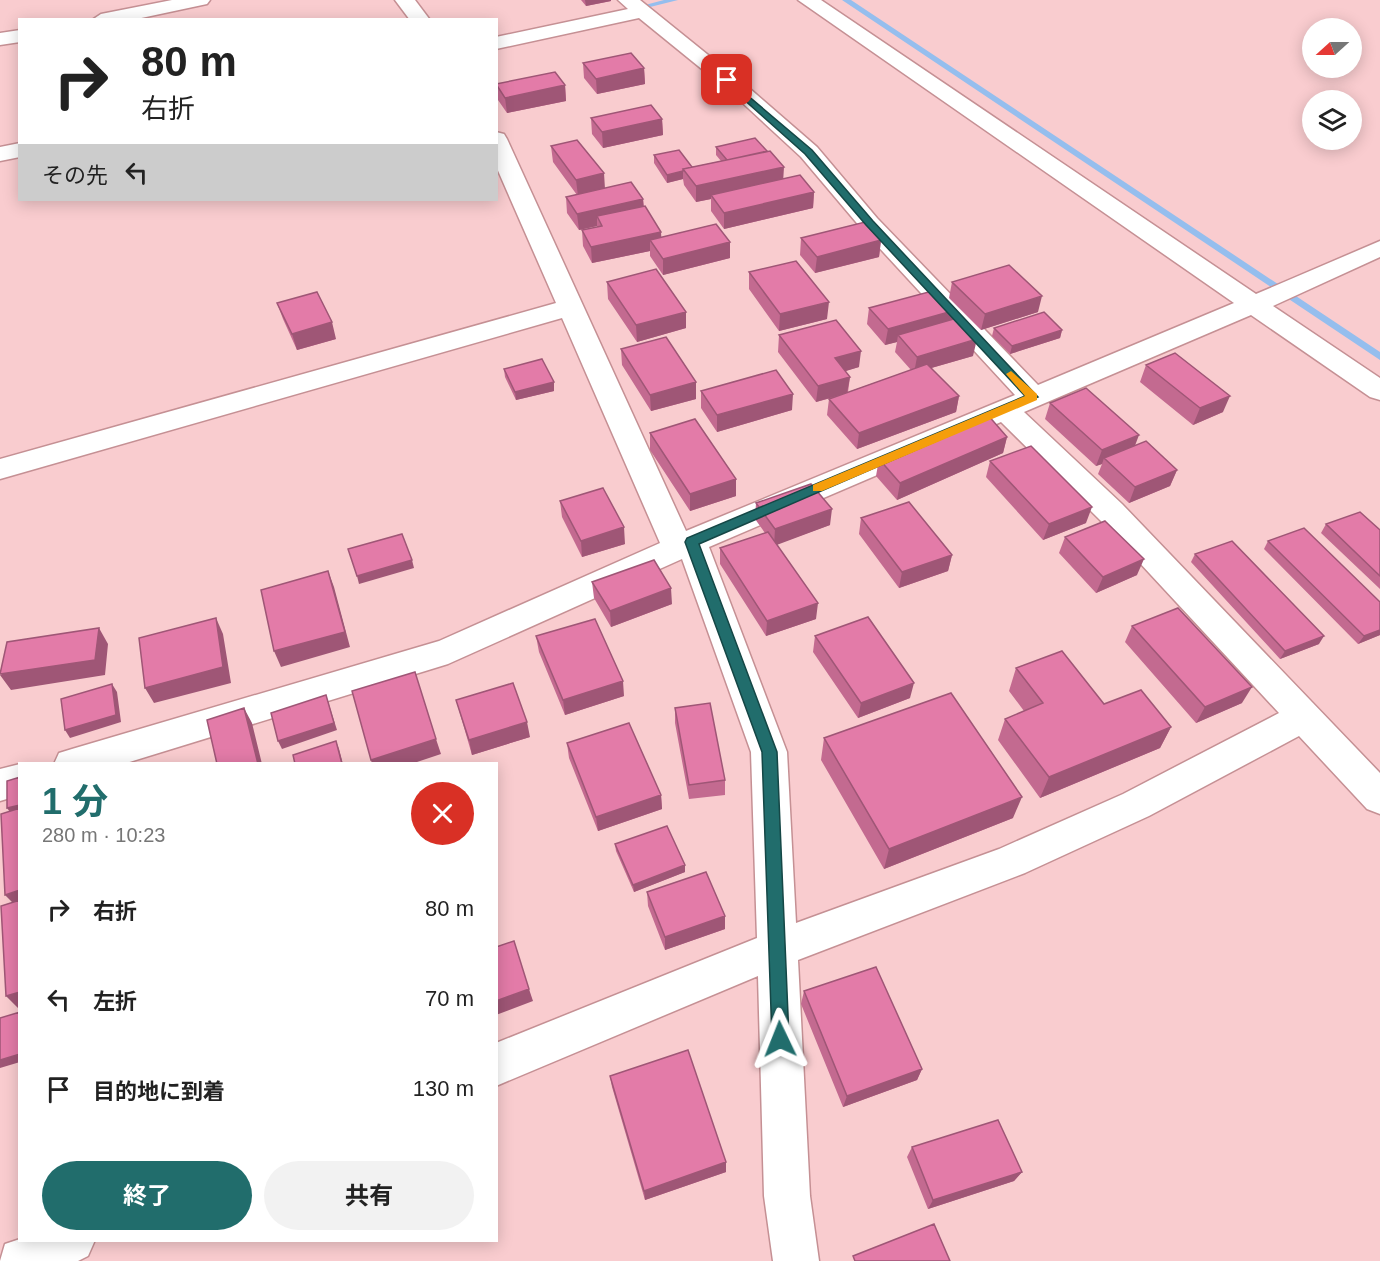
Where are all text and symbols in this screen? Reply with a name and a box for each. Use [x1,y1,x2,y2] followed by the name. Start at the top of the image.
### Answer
[1302,18,1362,78] north arrow
[1302,18,1362,150] map controls
[141,38,237,85] text: 80 m
[42,42,120,120] icon: right
[701,54,752,105] pin
[710,63,743,96] icon: arrive
[1302,90,1362,150] button: layers
[141,94,195,124] text: 右折
[120,156,153,189] icon: left
[42,163,108,188] text: その先
[42,781,108,822] text: 1 分
[411,782,474,845] button: close
[42,824,165,846] text: 280 m · 10:23
[42,893,75,926] icon: right
[425,896,474,921] text: 80 m
[93,899,137,924] text: 右折
[42,983,75,1016] icon: left
[425,986,474,1011] text: 70 m
[93,989,137,1014] text: 左折
[748,1007,812,1071] position arrow
[42,1073,75,1106] icon: arrive
[413,1076,474,1101] text: 130 m
[93,1079,225,1104] text: 目的地に到着
[42,1161,252,1230] button: 終了
[264,1161,474,1230] button: 共有

